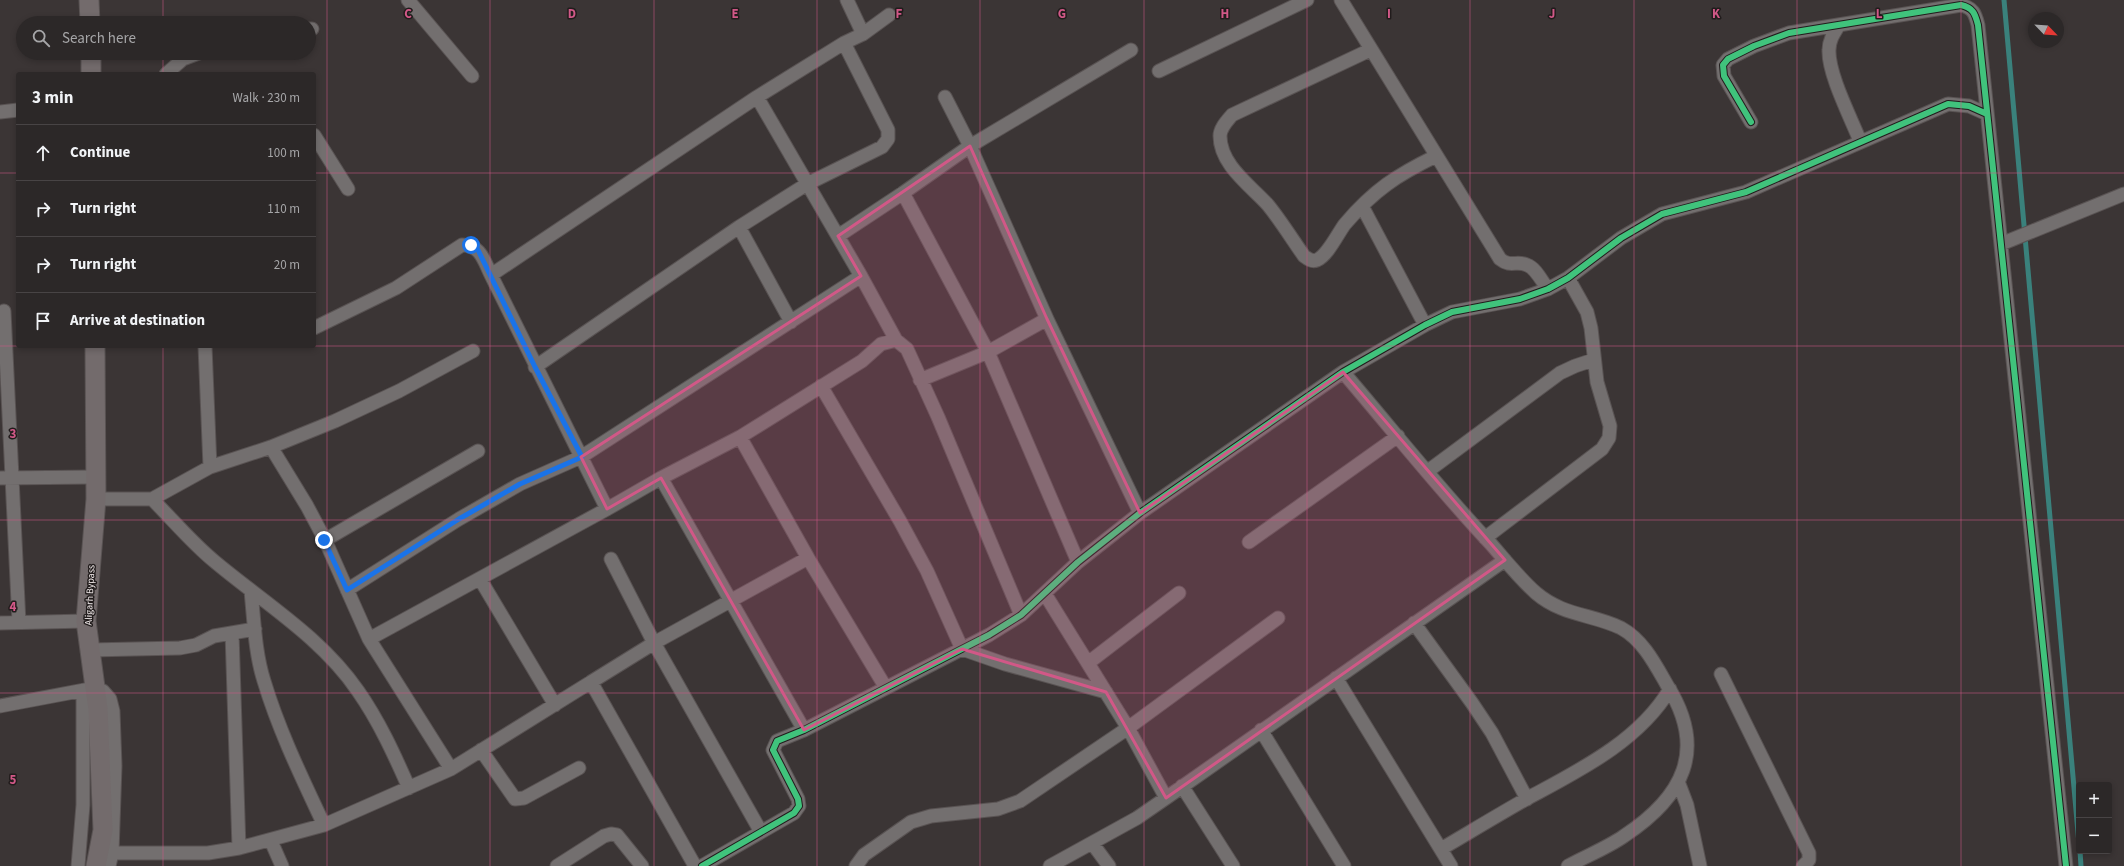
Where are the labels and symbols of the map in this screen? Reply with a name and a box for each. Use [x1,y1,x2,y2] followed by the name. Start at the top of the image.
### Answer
[404,5,412,23] text: C
[568,5,576,23] text: D
[731,5,739,23] text: E
[896,5,903,23] text: F
[1058,5,1066,23] text: G
[1221,5,1229,23] text: H
[1387,5,1391,23] text: I
[1549,5,1555,23] text: J
[1712,5,1721,23] text: K
[1876,5,1883,23] text: L
[2028,12,2064,48] north arrow
[462,236,480,254] route start
[10,425,17,443] text: 3
[315,531,333,549] route end
[81,564,99,626] street label: Aligarh Bypass
[10,598,17,616] text: 4
[10,771,17,789] text: 5

